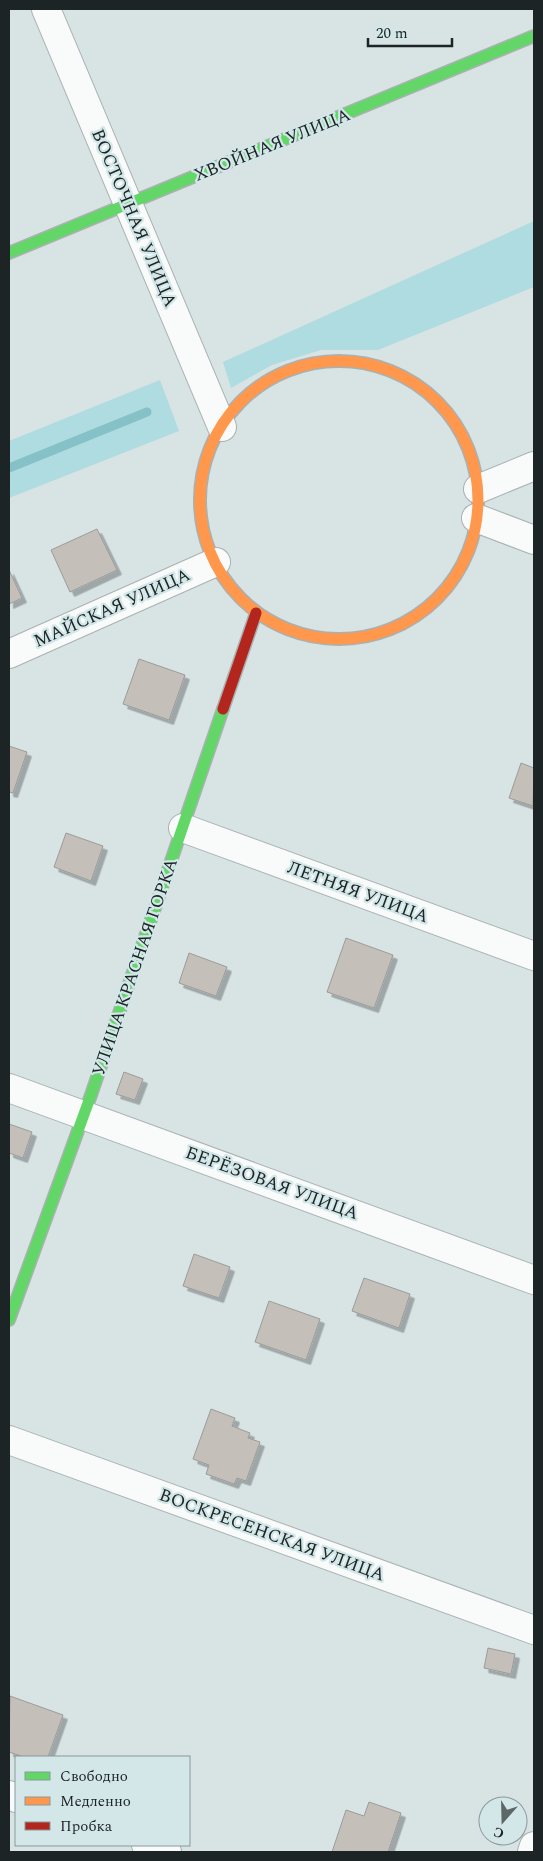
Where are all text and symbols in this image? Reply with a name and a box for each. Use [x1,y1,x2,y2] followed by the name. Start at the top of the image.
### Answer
[368,15,452,47] scale bar
[376,22,408,45] text: 20 m
[190,101,354,189] street label: ХВОЙНАЯ УЛИЦА
[84,125,184,311] street label: ВОСТОЧНАЯ УЛИЦА
[29,561,195,655] street label: МАЙСКАЯ УЛИЦА
[284,854,432,930] street label: ЛЕТНЯЯ УЛИЦА
[85,855,185,1079] street label: УЛИЦА КРАСНАЯ ГОРКА
[182,1139,362,1227] street label: БЕРЁЗОВАЯ УЛИЦА
[155,1482,389,1588] street label: ВОСКРЕСЕНСКАЯ УЛИЦА
[15,1756,190,1846] legend
[60,1765,128,1788] text: Свободно
[60,1790,131,1813] text: Медленно
[478,1796,528,1846] north arrow
[60,1815,113,1838] text: Пробка
[490,1821,507,1844] text: С

